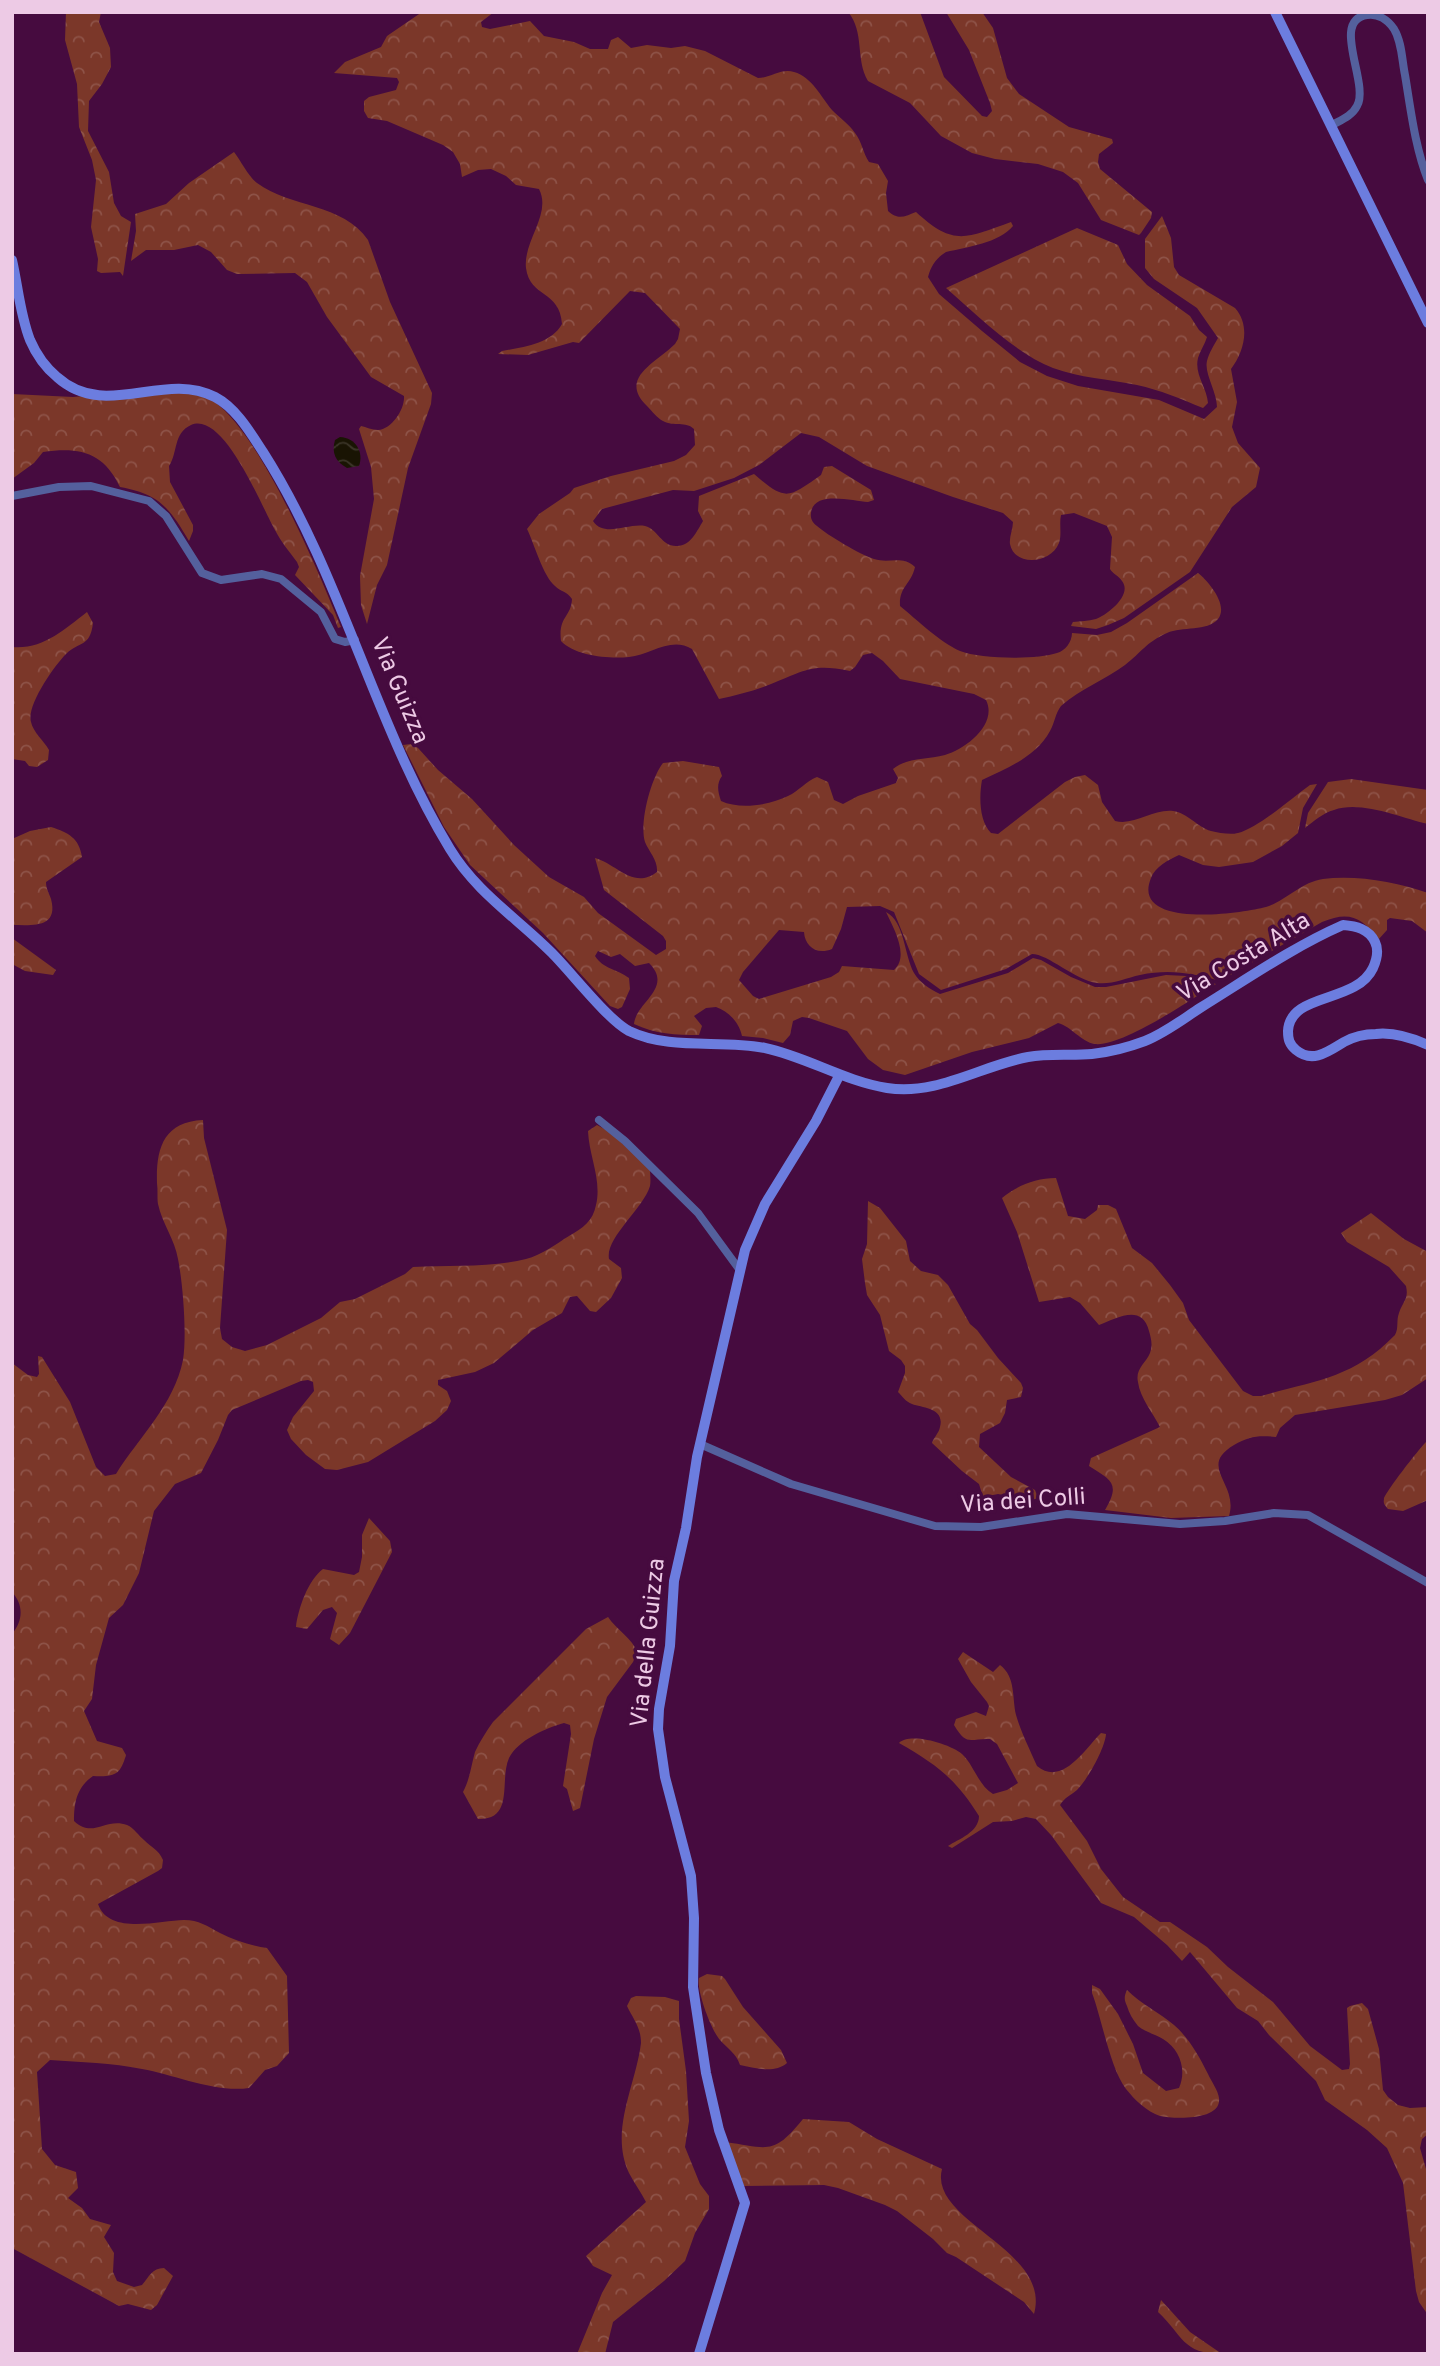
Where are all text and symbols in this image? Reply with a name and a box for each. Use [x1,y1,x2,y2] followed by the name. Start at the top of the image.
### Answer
[363,633,435,749] street label: Via Guizza
[1172,907,1316,1009] street label: Via Costa Alta
[959,1483,1087,1521] street label: Via dei Colli
[625,1557,673,1729] street label: Via della Guizza

